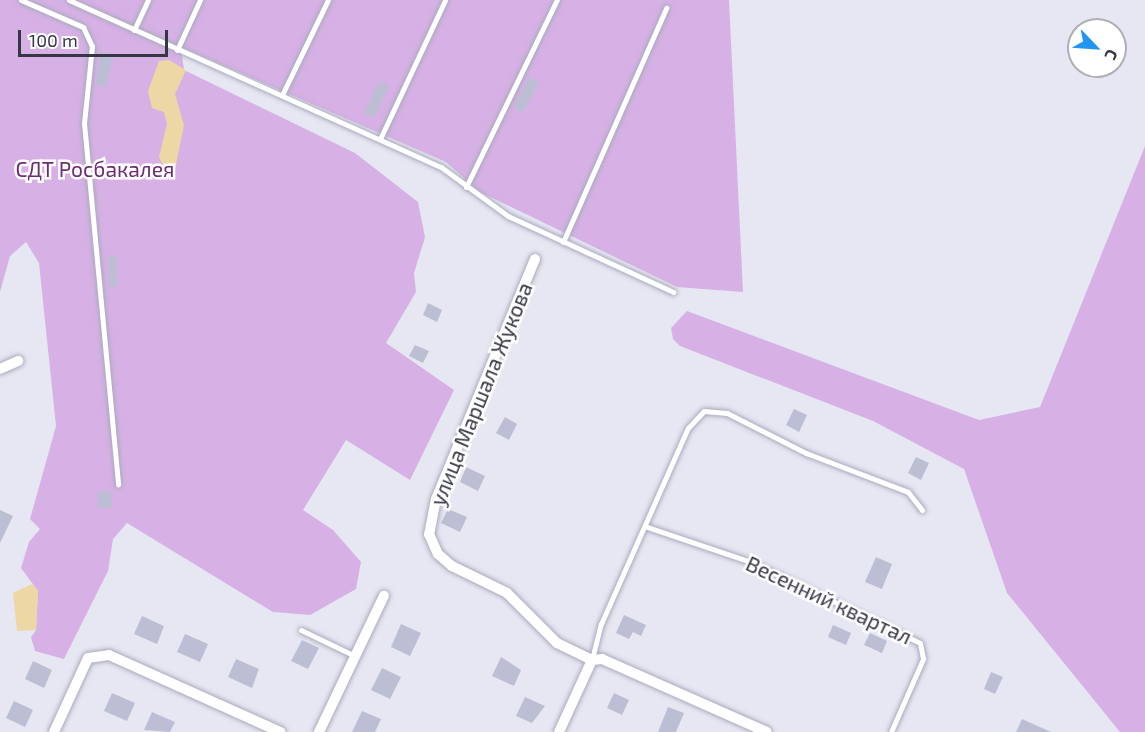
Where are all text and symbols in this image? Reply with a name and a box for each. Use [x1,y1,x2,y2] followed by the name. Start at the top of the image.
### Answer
[21,18,171,56] scale bar
[1067,18,1127,78] north arrow
[29,29,78,51] text: 100 m
[1101,47,1123,63] text: С
[16,156,174,182] park label: СДТ Росбакалея
[425,279,537,509] street label: улица Маршала Жукова
[742,551,916,649] street label: Весенний квартал

